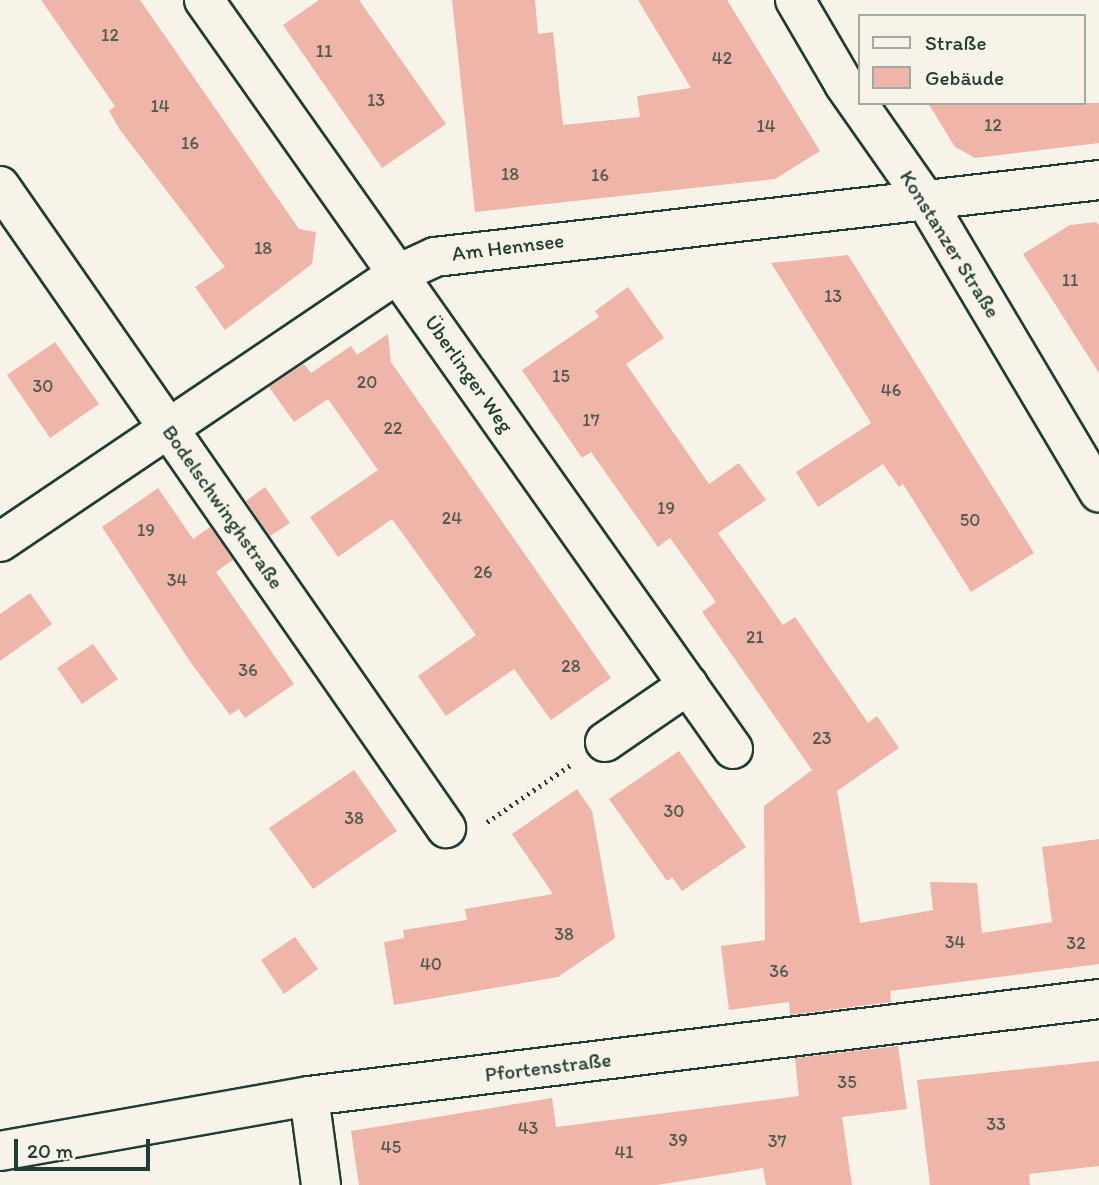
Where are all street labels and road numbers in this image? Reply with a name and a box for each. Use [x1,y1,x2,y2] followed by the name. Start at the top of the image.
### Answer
[894,165,1006,323] street label: Konstanzer Straße
[450,228,566,266] street label: Am Hennsee
[419,310,519,438] street label: Überlinger Weg
[157,420,289,594] street label: Bodelschwinghstraße
[483,1047,613,1087] street label: Pfortenstraße

